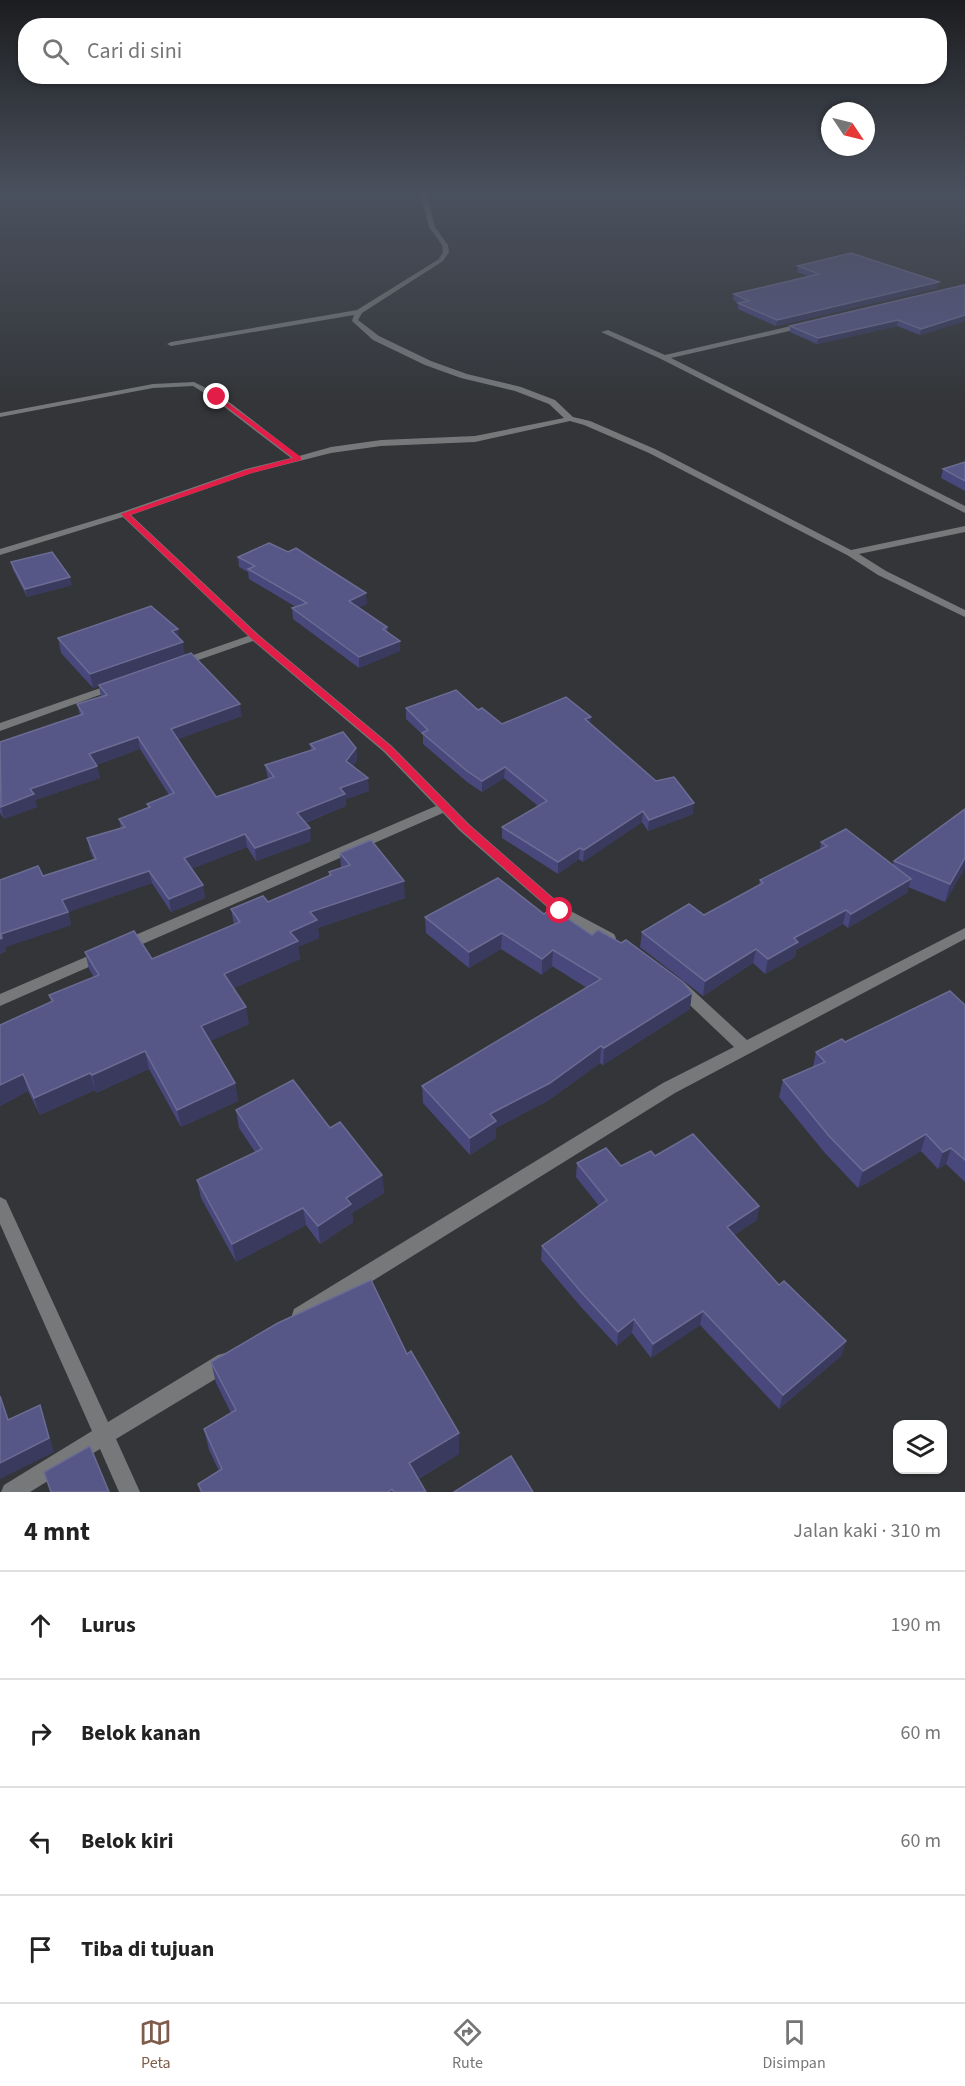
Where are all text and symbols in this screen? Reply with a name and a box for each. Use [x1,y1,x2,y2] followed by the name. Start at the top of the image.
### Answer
[18,18,947,84] search box
[39,35,72,68] icon: search
[87,35,182,67] text: Cari di sini
[821,102,875,156] north arrow
[203,383,229,409] route end
[546,897,572,923] route start
[893,1420,947,1474] map controls
[893,1420,947,1474] button: layers
[24,1513,90,1550] text: 4 mnt
[793,1517,941,1545] text: Jalan kaki · 310 m
[24,1609,57,1642] icon: ahead
[81,1609,136,1641] text: Lurus
[891,1611,941,1639] text: 190 m
[24,1717,57,1750] icon: right
[81,1717,201,1749] text: Belok kanan
[901,1719,941,1747] text: 60 m
[24,1825,57,1858] icon: left
[81,1825,174,1857] text: Belok kiri
[901,1827,941,1855] text: 60 m
[24,1933,57,1966] icon: arrive
[81,1933,214,1965] text: Tiba di tujuan
[139,2016,172,2074] tab: Peta
[451,2016,484,2074] tab: Rute
[763,2016,826,2074] tab: Disimpan

